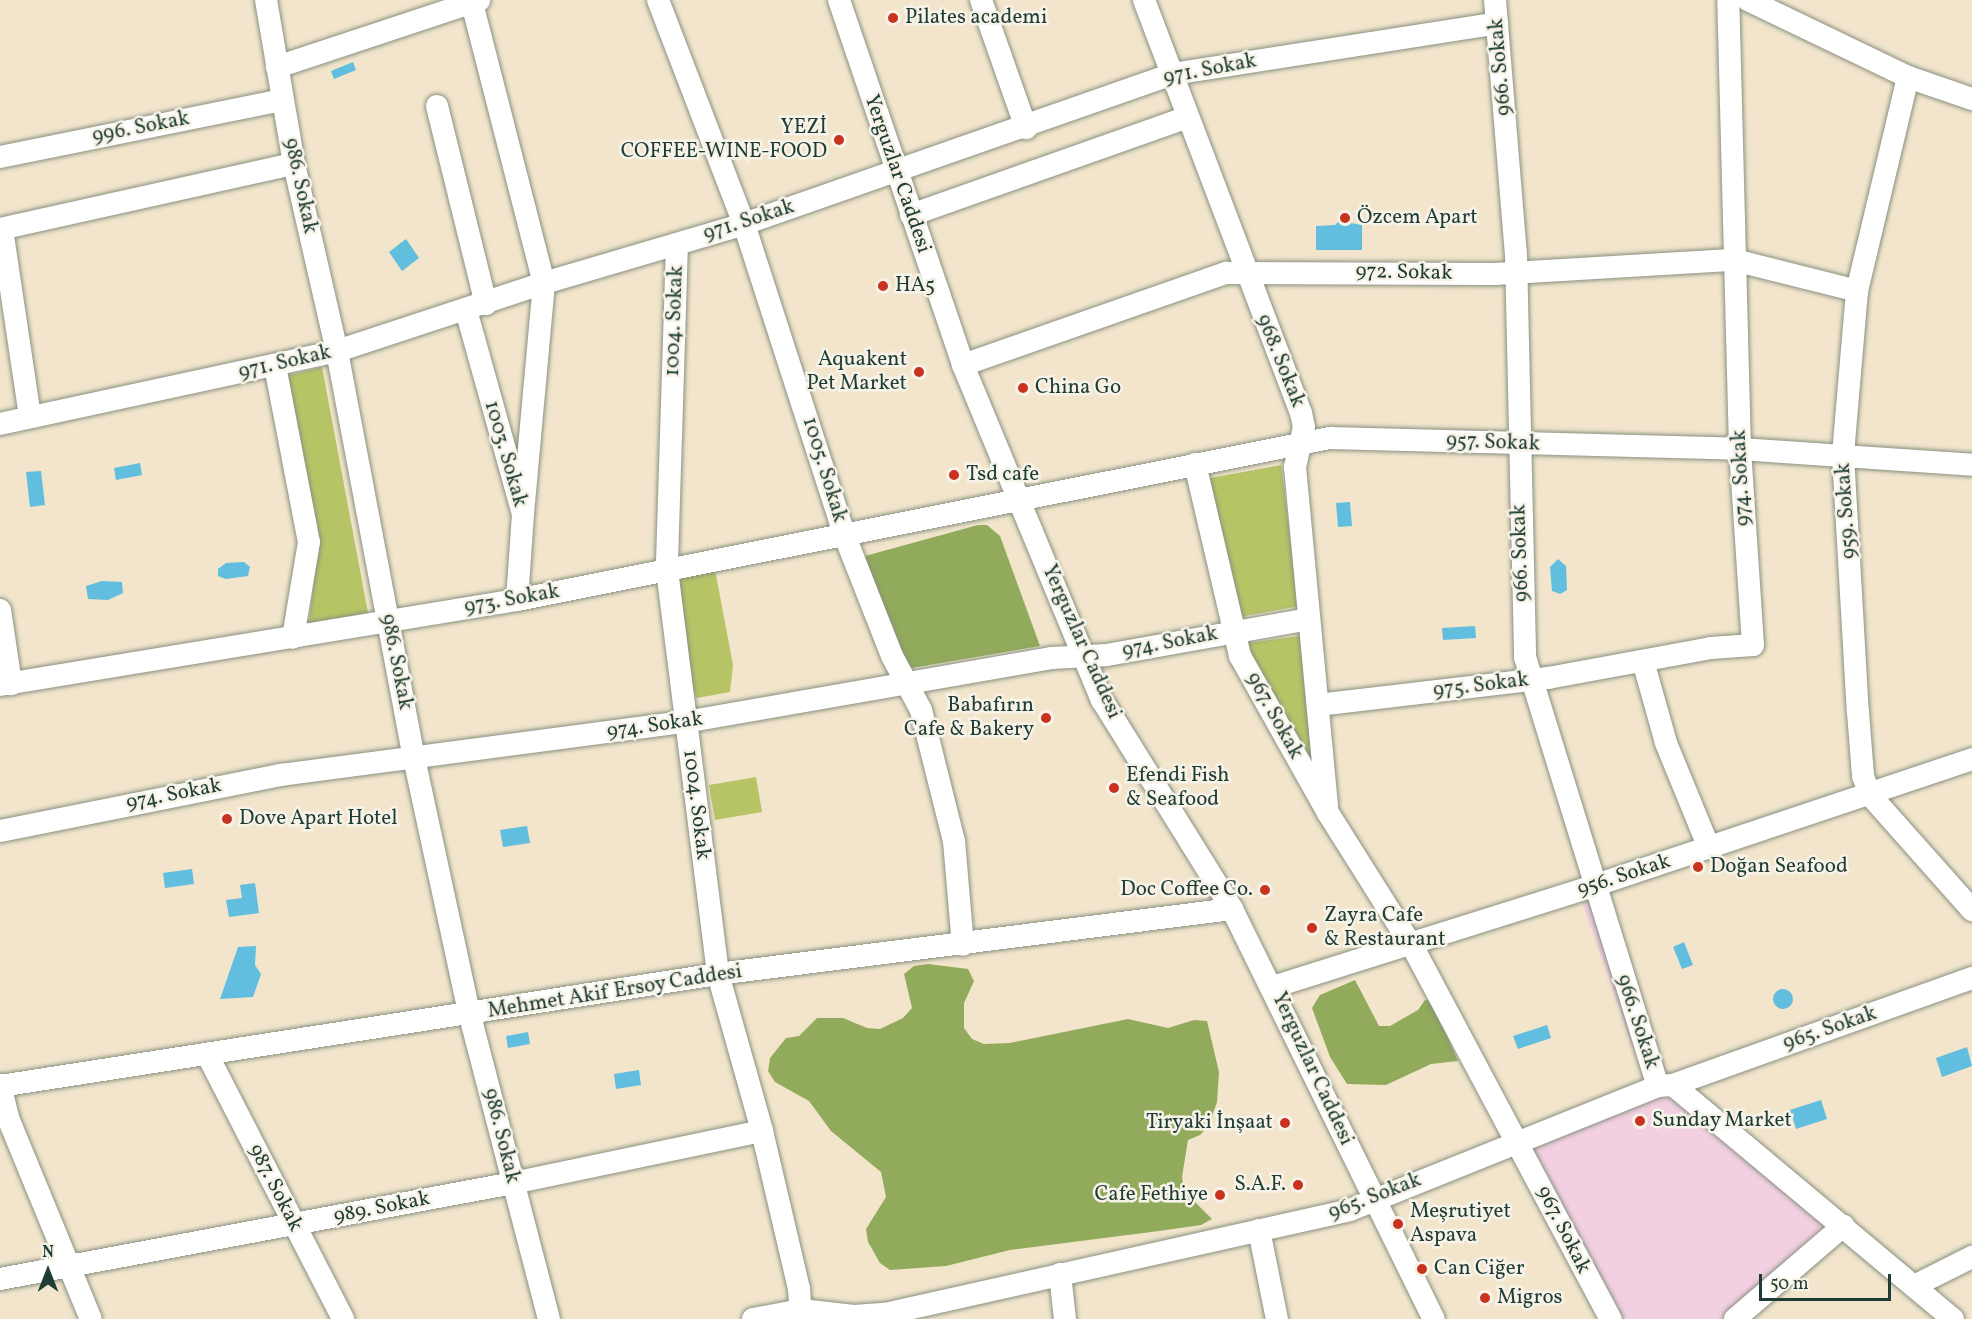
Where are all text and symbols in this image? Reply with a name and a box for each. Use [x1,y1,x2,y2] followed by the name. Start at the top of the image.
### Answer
[905,5,1047,31] place label: Pilates academi
[886,11,900,25] marker: Pilates academi
[1484,17,1518,117] street label: 966. Sokak
[1161,49,1259,91] street label: 971. Sokak
[858,91,936,257] street label: Yerguzlar Caddesi
[90,106,192,150] street label: 996. Sokak
[621,115,827,165] place label: YEZİ COFFEE-WINE-FOOD
[832,133,846,147] marker: YEZİ COFFEE-WINE-FOOD
[278,136,322,236] street label: 986. Sokak
[700,194,798,248] street label: 971. Sokak
[1357,205,1478,231] place label: Özcem Apart
[1338,211,1352,225] marker: Özcem Apart
[1355,260,1453,286] street label: 972. Sokak
[660,265,690,377] street label: 1004. Sokak
[895,273,935,299] place label: HA5
[876,279,890,293] marker: HA5
[1250,311,1310,411] street label: 968. Sokak
[236,340,334,386] street label: 971. Sokak
[806,347,907,397] place label: Aquakent Pet Market
[912,365,926,379] marker: Aquakent Pet Market
[1035,375,1121,401] place label: China Go
[1016,381,1030,395] marker: China Go
[478,398,532,510] street label: 1003. Sokak
[796,414,852,526] street label: 1005. Sokak
[1446,429,1540,457] street label: 957. Sokak
[1727,429,1757,527] street label: 974. Sokak
[966,462,1039,488] place label: Tsd cafe
[1831,462,1863,560] street label: 959. Sokak
[947,468,961,482] marker: Tsd cafe
[1507,504,1535,602] street label: 966. Sokak
[1036,561,1126,723] street label: Yerguzlar Caddesi
[462,579,562,621] street label: 973. Sokak
[374,612,418,712] street label: 986. Sokak
[1120,621,1220,665] street label: 974. Sokak
[1240,668,1308,764] street label: 967. Sokak
[1432,668,1530,704] street label: 975. Sokak
[904,693,1034,743] place label: Babafırın Cafe & Bakery
[605,707,705,745] street label: 974. Sokak
[1039,711,1053,725] marker: Babafırın Cafe & Bakery
[677,748,715,862] street label: 1004. Sokak
[1126,763,1230,813] place label: Efendi Fish & Seafood
[124,773,224,817] street label: 974. Sokak
[1107,781,1121,795] marker: Efendi Fish & Seafood
[239,806,398,832] place label: Dove Apart Hotel
[220,812,234,826] marker: Dove Apart Hotel
[1574,849,1674,903] street label: 956. Sokak
[1710,854,1848,880] place label: Doğan Seafood
[1691,860,1705,874] marker: Doğan Seafood
[1120,877,1253,903] place label: Doc Coffee Co.
[1258,883,1272,897] marker: Doc Coffee Co.
[1324,903,1446,953] place label: Zayra Cafe & Restaurant
[1305,921,1319,935] marker: Zayra Cafe & Restaurant
[487,960,743,1024] street label: Mehmet Akif Ersoy Caddesi
[1610,971,1664,1073] street label: 966. Sokak
[1265,988,1359,1150] street label: Yerguzlar Caddesi
[1780,1001,1880,1057] street label: 965. Sokak
[477,1086,525,1186] street label: 986. Sokak
[1652,1108,1792,1134] place label: Sunday Market
[1146,1110,1273,1136] place label: Tiryaki İnşaat
[1633,1114,1647,1128] marker: Sunday Market
[1278,1116,1292,1130] marker: Tiryaki İnşaat
[242,1140,308,1236] street label: 987. Sokak
[1325,1168,1425,1226] street label: 965. Sokak
[1234,1172,1286,1198] place label: S.A.F.
[1291,1178,1305,1192] marker: S.A.F.
[1094,1182,1208,1208] place label: Cafe Fethiye
[1530,1182,1596,1278] street label: 967. Sokak
[332,1186,432,1230] street label: 989. Sokak
[1213,1188,1227,1202] marker: Cafe Fethiye
[1410,1199,1511,1249] place label: Meşrutiyet Aspava
[1391,1217,1405,1231] marker: Meşrutiyet Aspava
[18,1241,78,1301] north arrow
[42,1242,54,1264] text: N
[1434,1256,1524,1282] place label: Can Ciğer
[1415,1262,1429,1276] marker: Can Ciğer
[1762,1262,1894,1300] scale bar
[1770,1272,1809,1297] text: 50 m
[1497,1285,1563,1311] place label: Migros
[1478,1291,1492,1305] marker: Migros

